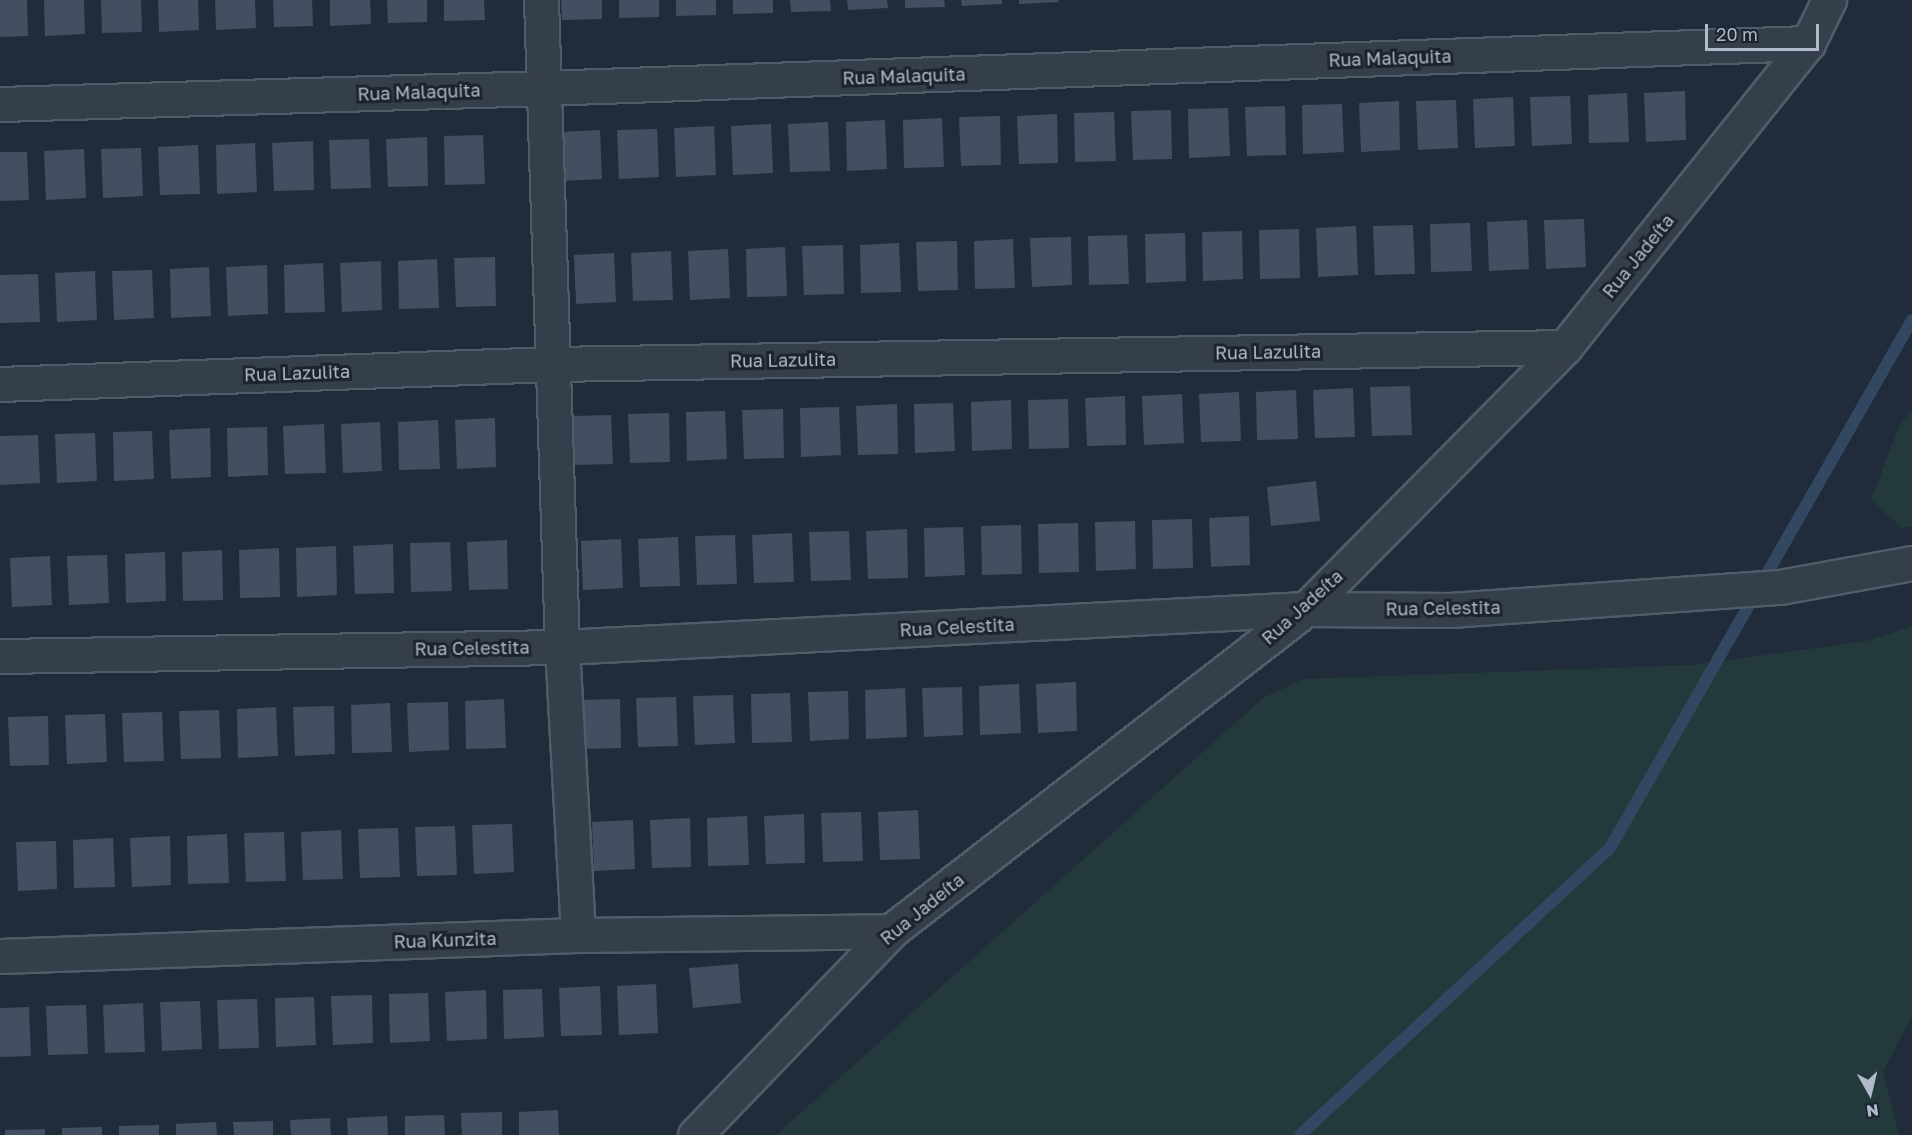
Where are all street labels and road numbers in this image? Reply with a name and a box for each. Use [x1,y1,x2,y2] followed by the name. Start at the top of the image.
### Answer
[1328,45,1452,71] street label: Rua Malaquita
[842,63,966,89] street label: Rua Malaquita
[357,79,481,105] street label: Rua Malaquita
[1598,210,1678,302] street label: Rua Jadeíta
[1215,340,1321,364] street label: Rua Lazulita
[730,348,836,372] street label: Rua Lazulita
[244,360,350,386] street label: Rua Lazulita
[1257,565,1347,649] street label: Rua Jadeíta
[1385,596,1501,620] street label: Rua Celestita
[899,613,1015,641] street label: Rua Celestita
[414,636,530,660] street label: Rua Celestita
[876,869,968,949] street label: Rua Jadeíta
[393,927,497,953] street label: Rua Kunzita

